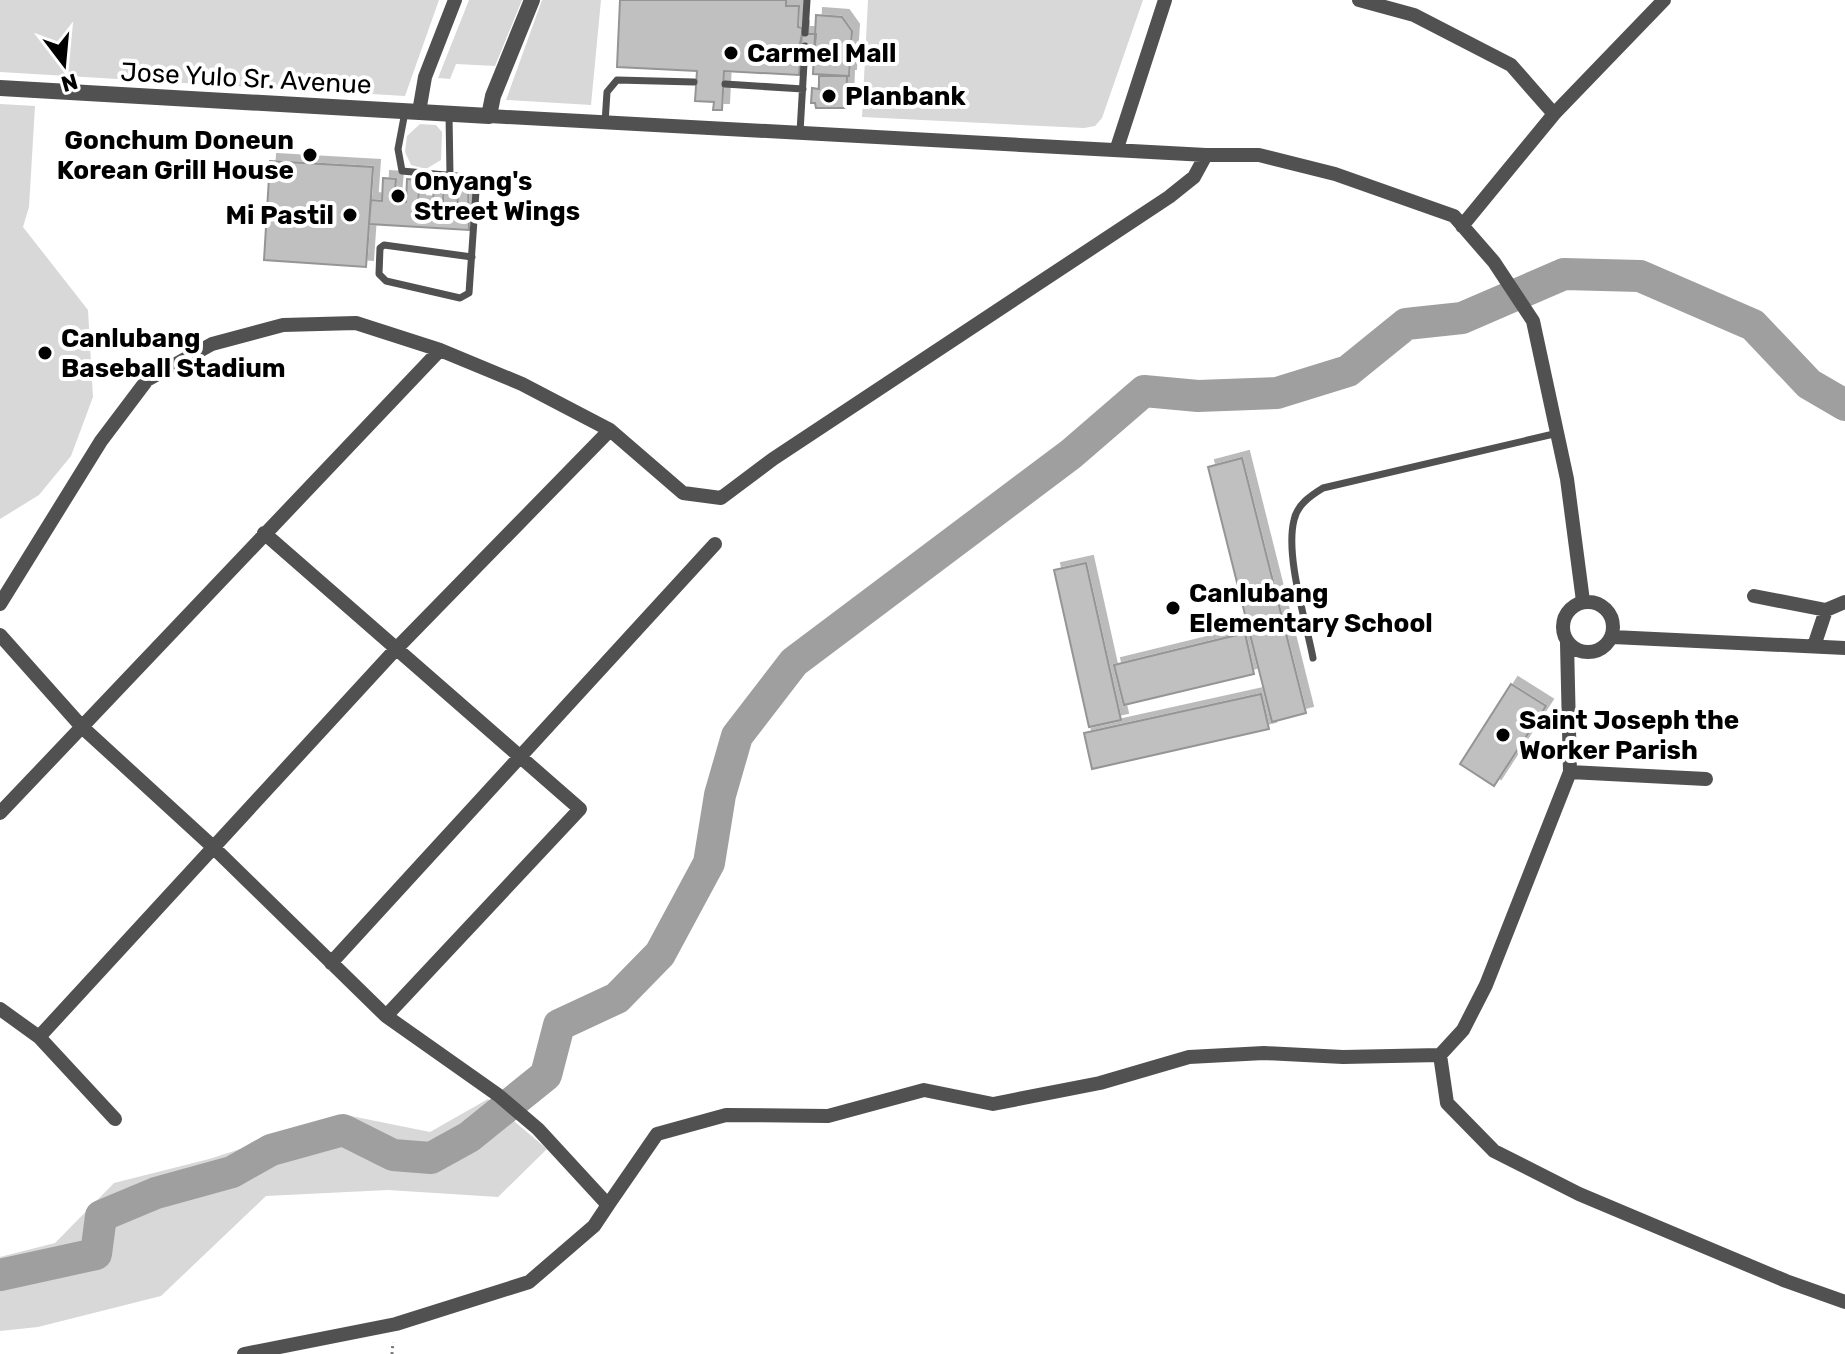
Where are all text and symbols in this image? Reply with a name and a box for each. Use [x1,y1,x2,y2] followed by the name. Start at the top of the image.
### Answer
[24,24,104,104] north arrow
[747,38,896,69] place label: Carmel Mall
[722,44,740,62] marker: Carmel Mall
[120,56,372,101] street label: Jose Yulo Sr. Avenue
[58,68,81,98] text: N
[845,81,967,112] place label: Planbank
[820,87,838,105] marker: Planbank
[57,125,294,186] place label: Gonchum Doneun Korean Grill House
[301,146,319,164] marker: Gonchum Doneun Korean Grill House
[414,166,580,227] place label: Onyang's Street Wings
[389,187,407,205] marker: Onyang's Street Wings
[226,200,334,231] place label: Mi Pastil
[341,206,359,224] marker: Mi Pastil
[61,323,286,384] place label: Canlubang Baseball Stadium
[36,344,54,362] marker: Canlubang Baseball Stadium
[1189,578,1433,639] place label: Canlubang Elementary School
[1164,599,1182,617] marker: Canlubang Elementary School
[1519,705,1739,766] place label: Saint Joseph the Worker Parish
[1494,726,1512,744] marker: Saint Joseph the Worker Parish

